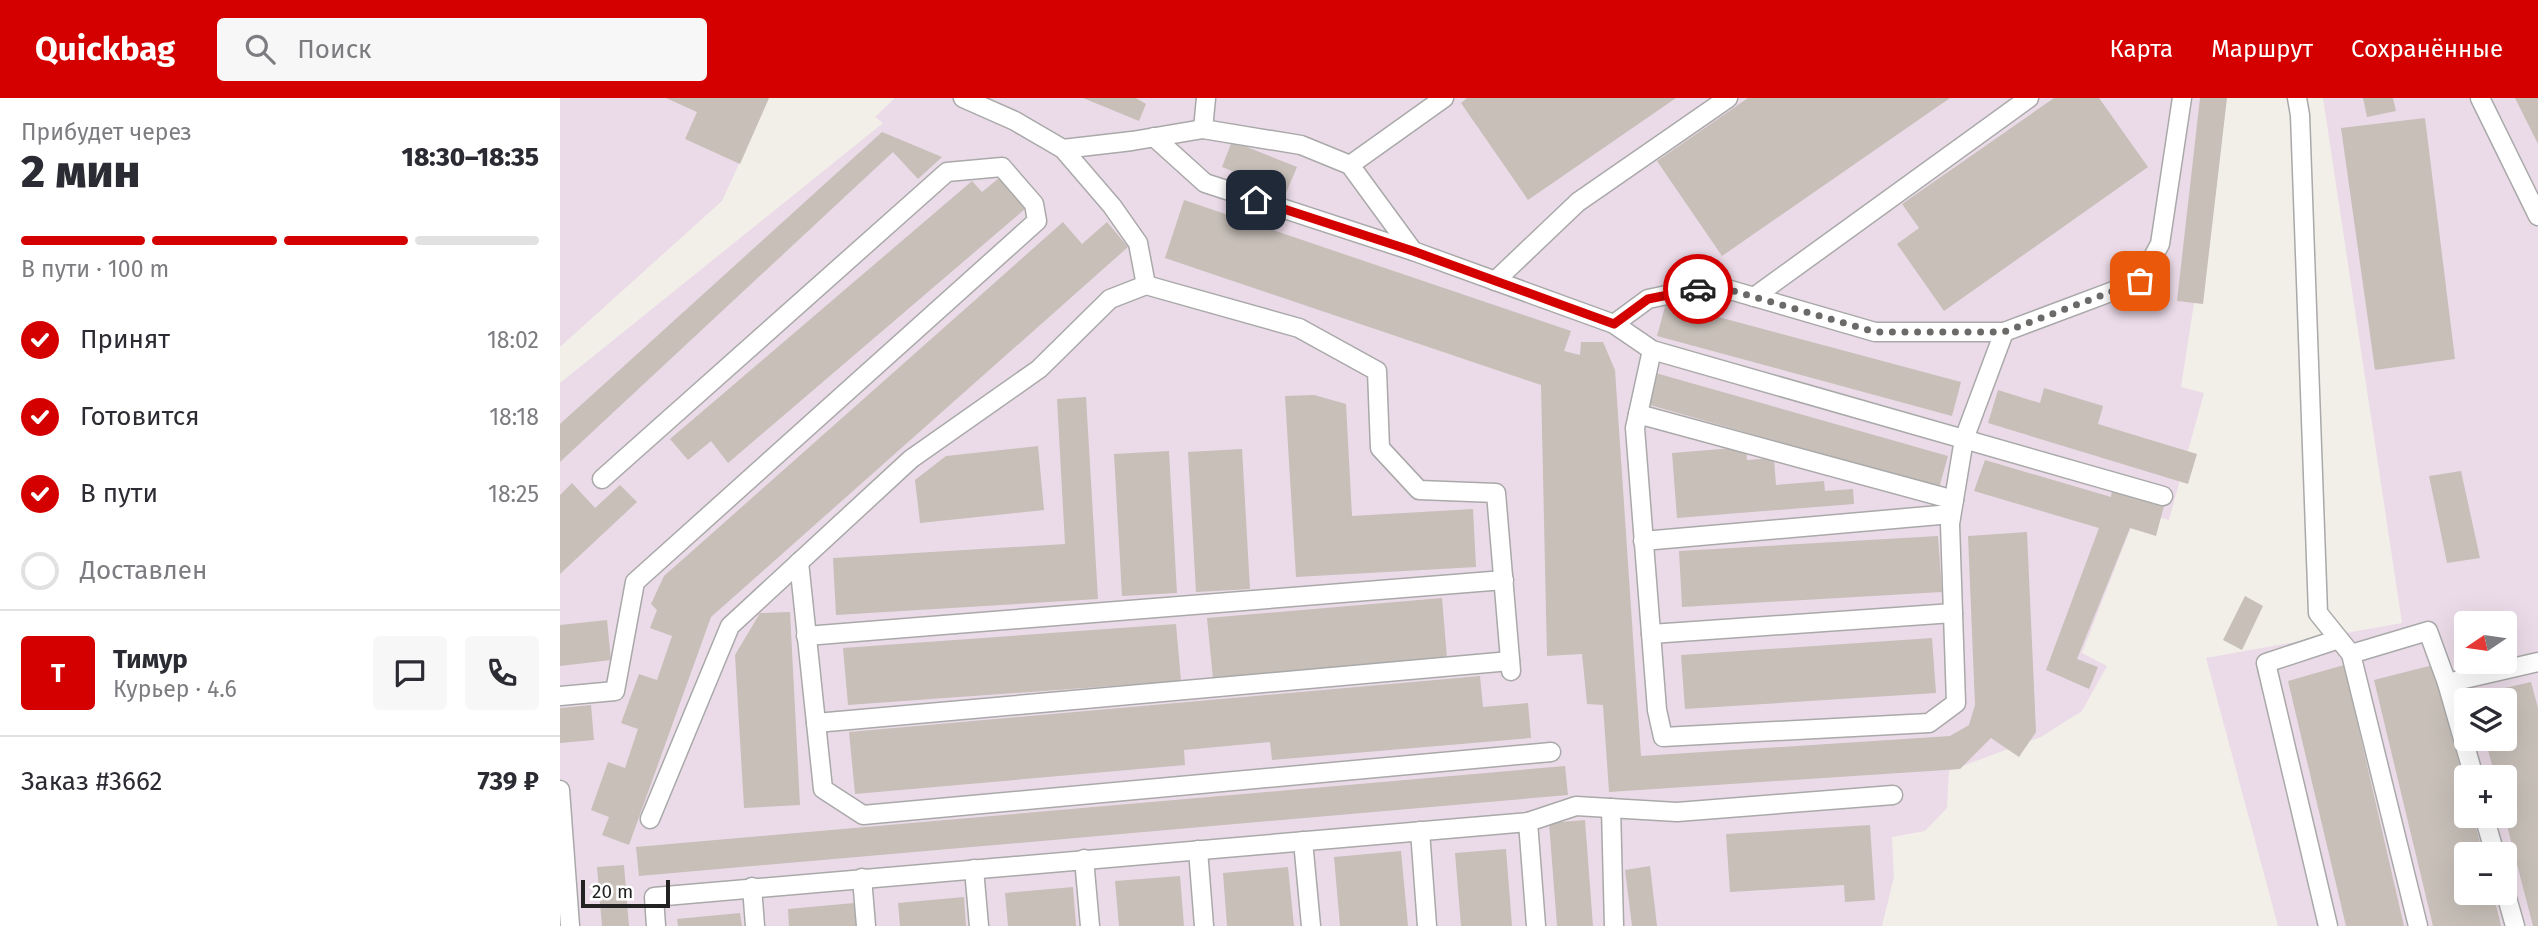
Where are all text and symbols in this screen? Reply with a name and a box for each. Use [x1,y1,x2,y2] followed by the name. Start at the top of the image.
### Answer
[217,18,707,81] search box
[35,29,175,69] text: Quickbag
[241,30,279,68] icon: search
[297,34,372,65] text: Поиск
[2110,35,2173,63] text: Карта
[2211,35,2313,63] text: Маршрут
[2351,35,2503,63] text: Сохранённые
[21,118,192,146] text: Прибудет через
[402,142,539,173] text: 18:30–18:35
[21,144,140,199] text: 2 мин
[1226,170,1286,230] pin
[1237,181,1275,219] icon: home
[2110,251,2170,311] pin
[1663,254,1733,324] courier
[21,255,169,283] text: В пути · 100 m
[2121,262,2159,300] icon: bag
[1679,270,1717,308] icon: car
[21,321,59,359] icon: check
[80,324,170,355] text: Принят
[487,326,539,354] text: 18:02
[21,398,59,436] icon: check
[80,401,200,432] text: Готовится
[489,403,539,431] text: 18:18
[21,475,59,513] icon: check
[80,478,158,509] text: В пути
[488,480,539,508] text: 18:25
[80,555,207,586] text: Доставлен
[2454,611,2516,674] north arrow
[2454,611,2517,905] map controls
[373,636,447,710] button: chat
[465,636,539,710] button: phone
[113,644,188,675] text: Тимур
[51,658,65,689] text: Т
[113,675,237,703] text: Курьер · 4.6
[2454,688,2517,751] button: layers
[2454,765,2517,828] button: +
[21,766,162,797] text: Заказ #3662
[478,766,539,797] text: 739 ₽
[2454,842,2517,905] button: −
[581,877,670,909] scale bar
[592,880,633,903] text: 20 m

